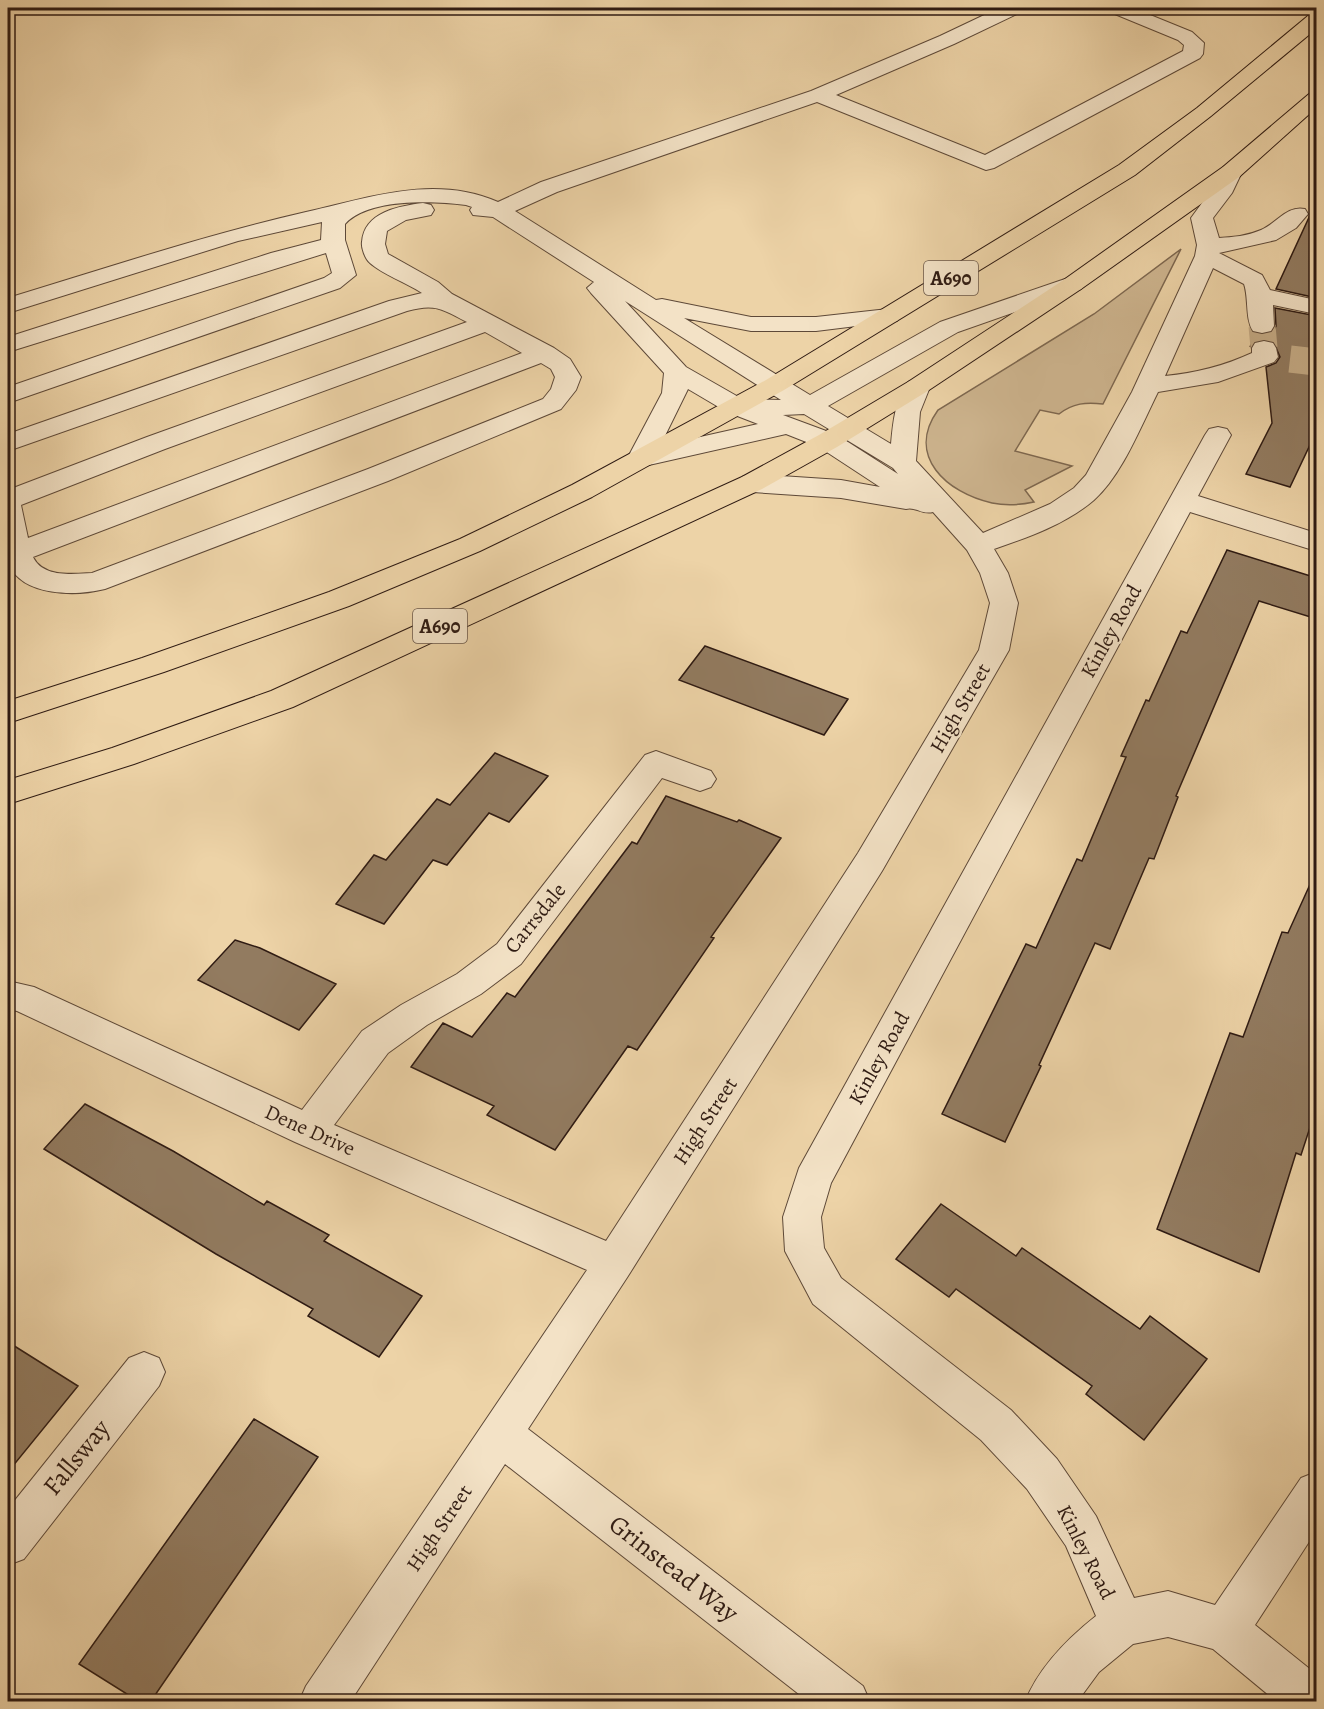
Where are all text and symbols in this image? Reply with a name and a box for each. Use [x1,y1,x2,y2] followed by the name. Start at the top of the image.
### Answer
[924,261,978,295] road number: A690
[1074,579,1148,683] street label: Kinley Road
[413,609,467,643] road number: A690
[923,658,997,758] street label: High Street
[498,877,572,959] street label: Carrsdale
[842,1006,916,1110] street label: Kinley Road
[666,1072,744,1170] street label: High Street
[260,1098,360,1162] street label: Dene Drive
[35,1412,118,1503] street label: Fallsway
[400,1479,478,1577] street label: High Street
[1050,1500,1122,1605] street label: Kinley Road
[602,1507,746,1630] street label: Grinstead Way

